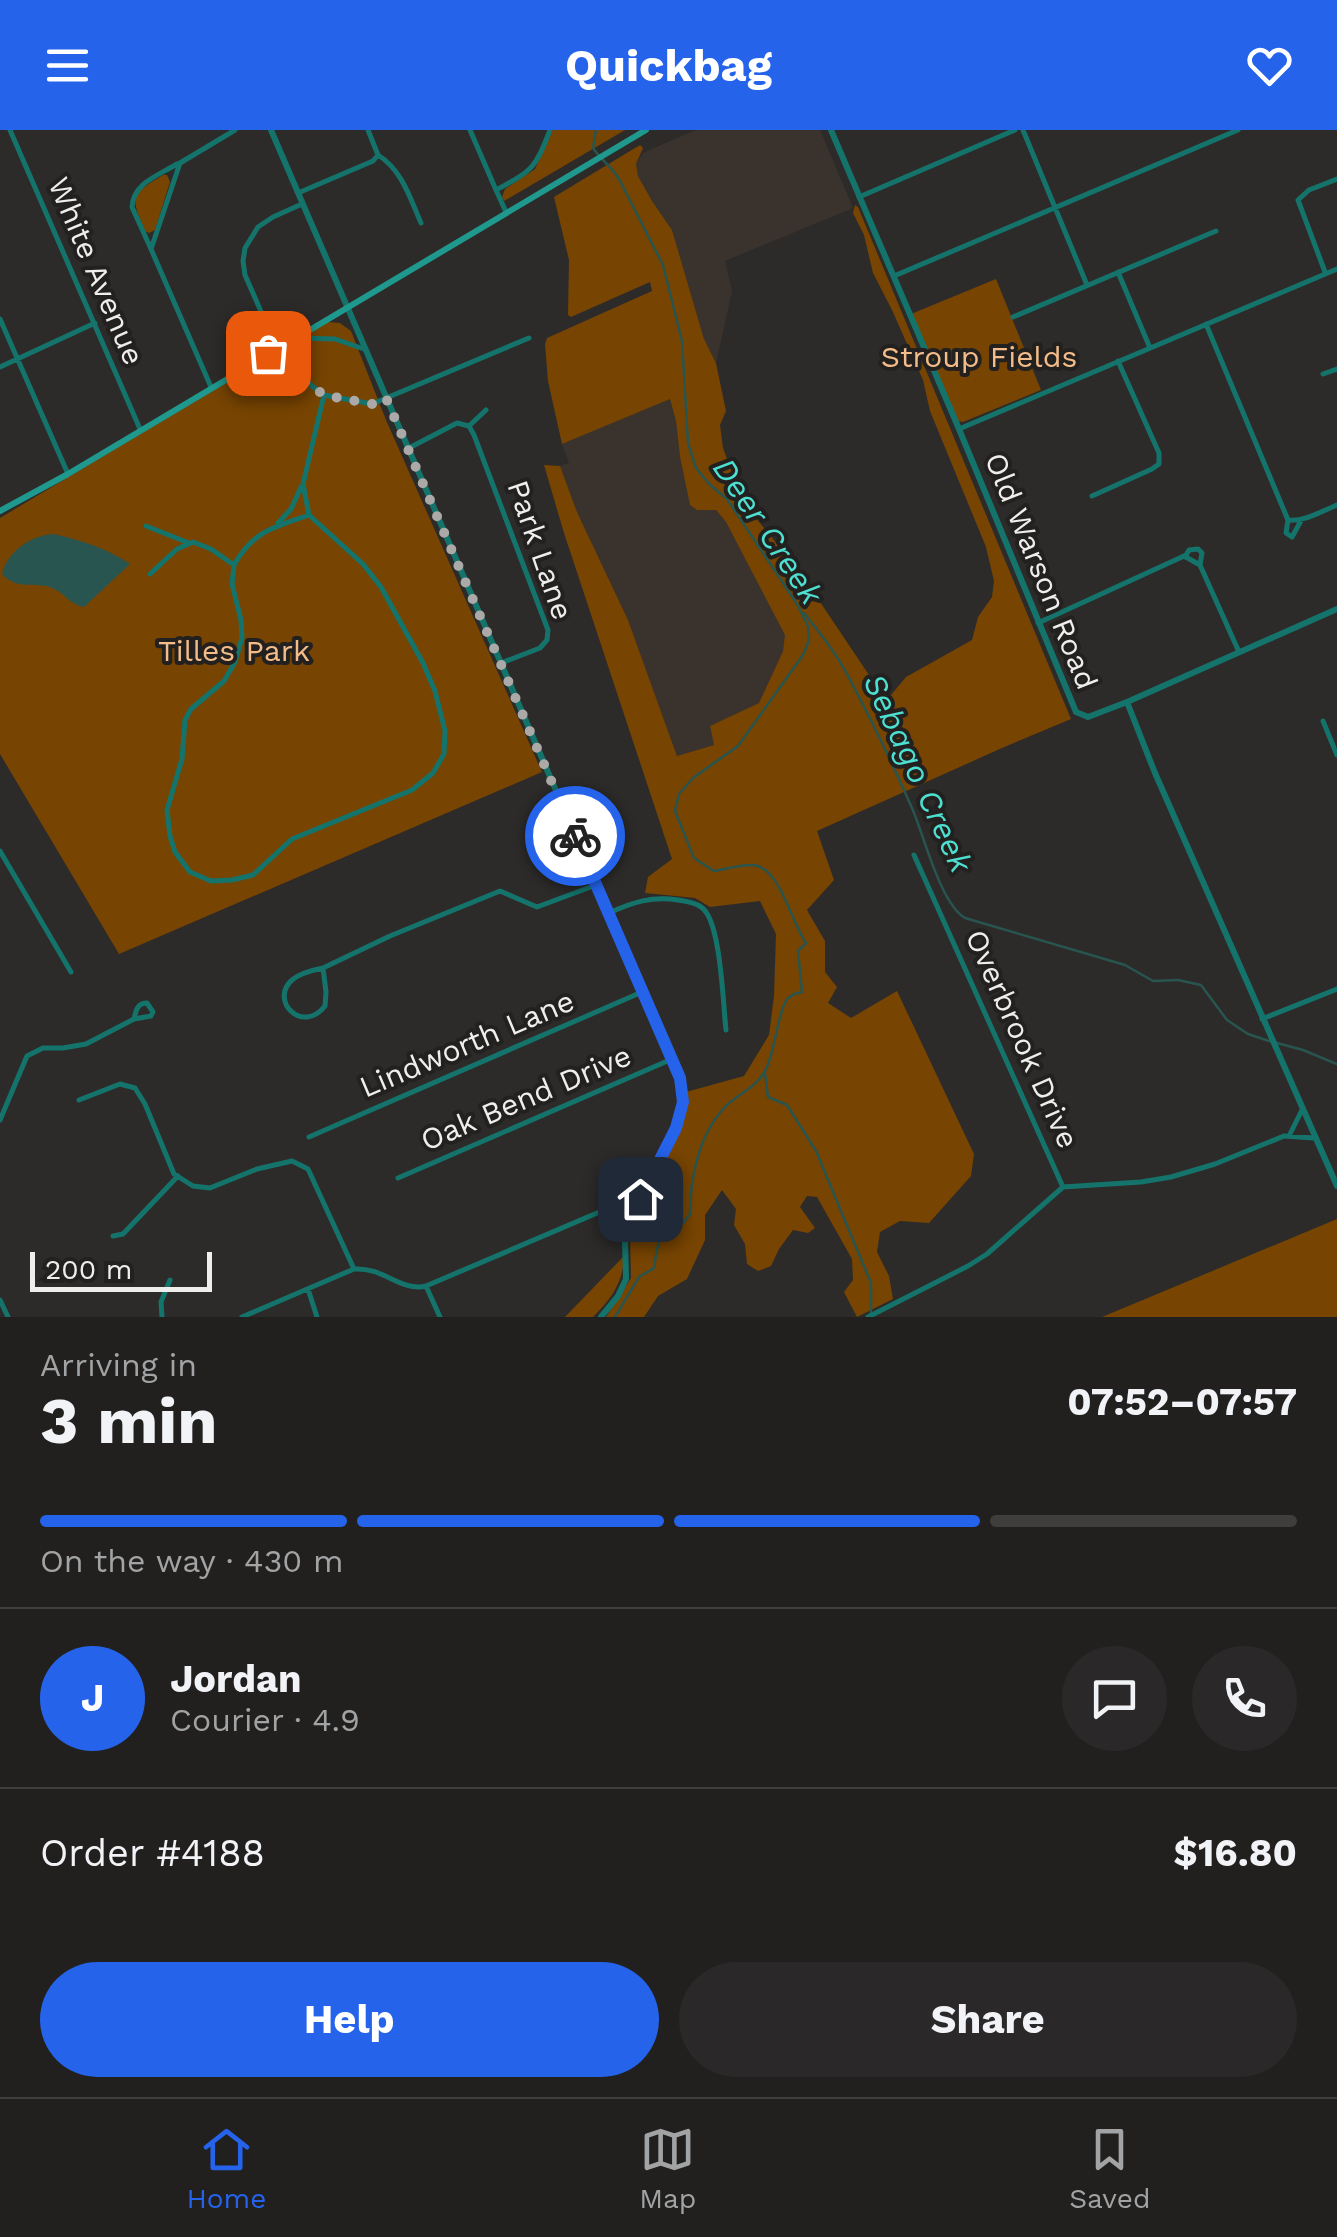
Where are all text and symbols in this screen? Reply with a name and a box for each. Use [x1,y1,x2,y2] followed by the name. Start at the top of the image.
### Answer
[40,38,95,93] icon: menu
[1242,38,1297,93] icon: heart
[565,39,772,92] text: Quickbag
[41,172,152,370] street label: White Avenue
[226,311,311,396] pin
[241,326,296,381] icon: bag
[881,339,1077,374] park label: Stroup Fields
[978,447,1105,694] street label: Old Warson Road
[705,450,832,613] water label: Deer Creek
[500,476,581,624] street label: Park Lane
[158,633,310,668] park label: Tilles Park
[855,668,981,880] water label: Sebago Creek
[525,786,625,886] courier
[548,809,603,864] icon: bike
[959,924,1086,1153] street label: Overbrook Drive
[354,983,579,1104] street label: Lindworth Lane
[415,1037,636,1158] street label: Oak Bend Drive
[598,1157,683,1242] pin
[613,1172,668,1227] icon: home
[30,1247,212,1292] scale bar
[45,1253,132,1286] text: 200 m
[40,1346,197,1384] text: Arriving in
[1067,1380,1297,1424] text: 07:52–07:57
[40,1383,218,1459] text: 3 min
[40,1542,344,1580] text: On the way · 430 m
[1062,1646,1167,1751] button: chat
[1192,1646,1297,1751] button: phone
[170,1657,302,1701] text: Jordan
[81,1676,104,1720] text: J
[170,1701,360,1739] text: Courier · 4.9
[40,1831,265,1875] text: Order #4188
[1174,1831,1297,1875] text: $16.80
[40,1962,659,2077] button: Help
[679,1962,1297,2077] button: Share
[186,2122,266,2215] tab: Home
[639,2122,696,2215] tab: Map
[1069,2122,1151,2215] tab: Saved

